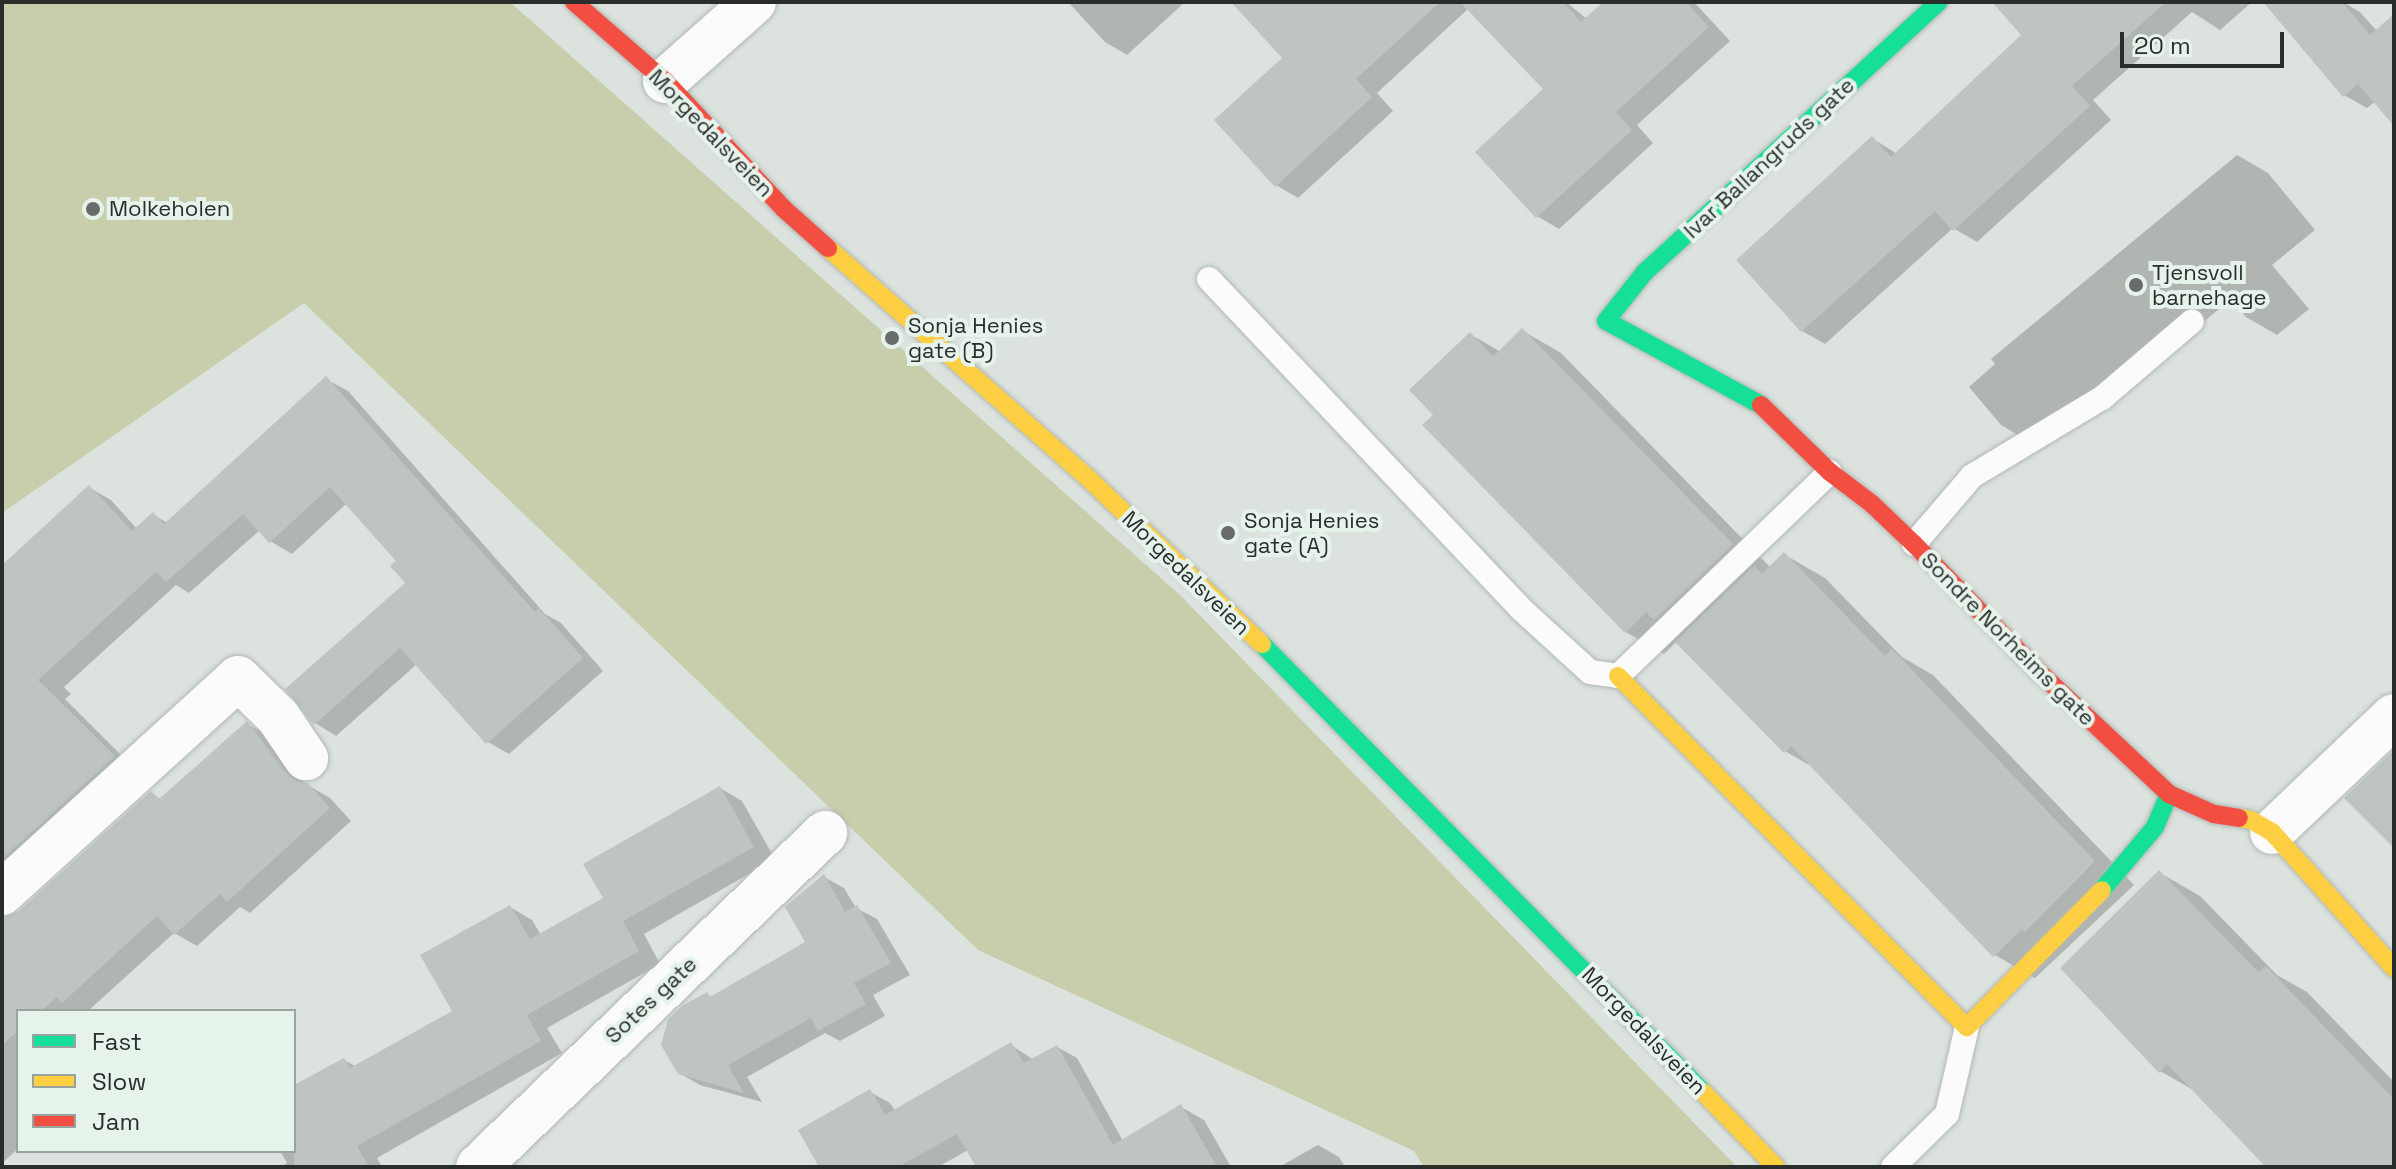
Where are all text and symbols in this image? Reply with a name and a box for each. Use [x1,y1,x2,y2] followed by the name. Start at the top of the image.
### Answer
[2124,16,2288,66] scale bar
[2134,30,2191,61] text: 20 m
[643,64,779,202] street label: Morgedalsveien
[1678,72,1860,244] street label: Ivar Ballangruds gate
[109,196,230,222] place label: Molkeholen
[84,200,102,218] marker: Molkeholen
[2152,259,2267,310] place label: Tjensvoll barnehage
[2127,276,2145,294] marker: Tjensvoll barnehage
[908,312,1043,364] place label: Sonja Henies gate (B)
[883,329,901,347] marker: Sonja Henies gate (B)
[1117,505,1255,641] street label: Morgedalsveien
[1244,507,1379,558] place label: Sonja Henies gate (A)
[1219,524,1237,542] marker: Sonja Henies gate (A)
[1916,547,2100,731] street label: Sondre Norheims gate
[600,951,702,1049] street label: Sotes gate
[1576,962,1712,1100] street label: Morgedalsveien
[16,1009,296,1153] legend
[92,1026,142,1057] text: Fast
[92,1066,146,1097] text: Slow
[92,1106,140,1137] text: Jam

